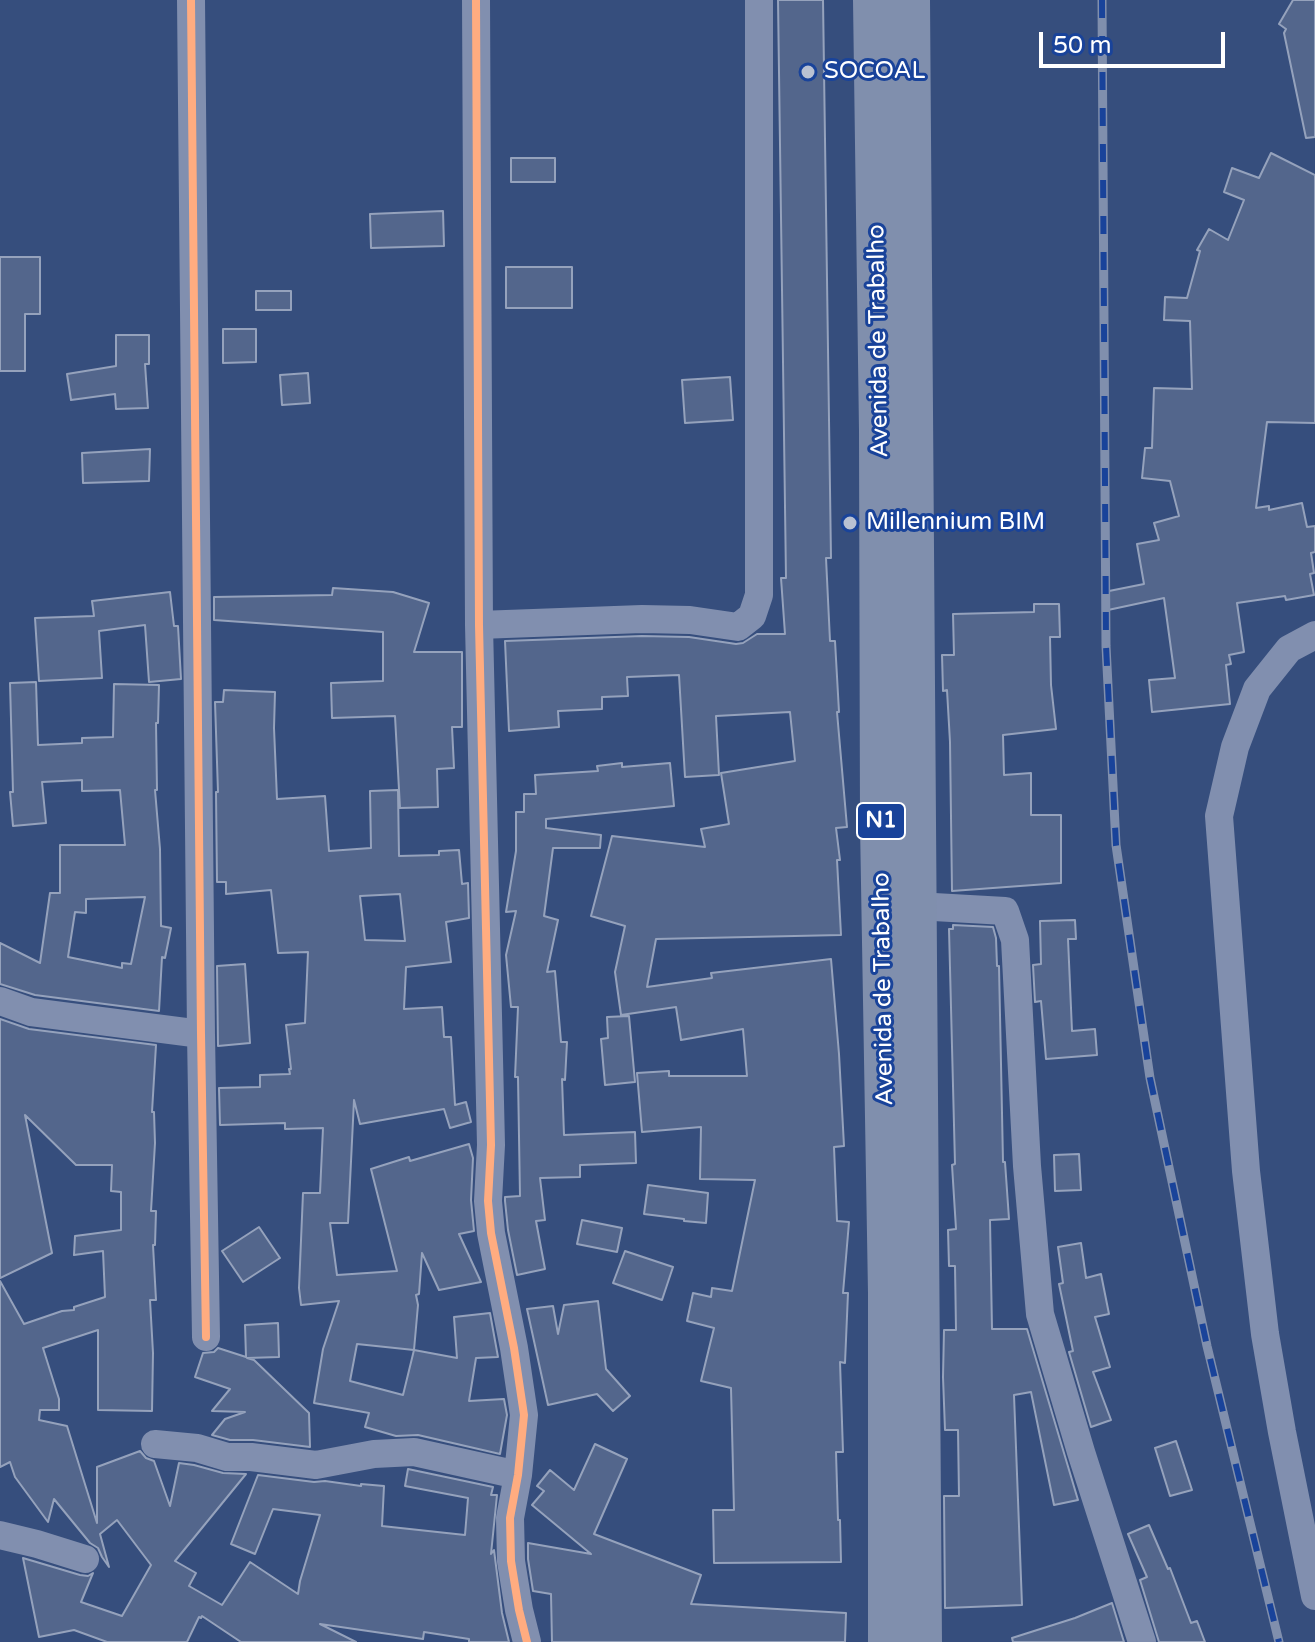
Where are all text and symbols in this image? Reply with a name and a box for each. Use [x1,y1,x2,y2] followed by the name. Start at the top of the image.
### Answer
[1043,16,1229,66] scale bar
[1053,31,1111,60] text: 50 m
[824,58,925,86] place label: SOCOAL
[799,63,817,81] marker: SOCOAL
[863,224,895,458] street label: Avenida de Trabalho
[866,509,1045,537] place label: Millennium BIM
[841,514,859,532] marker: Millennium BIM
[857,803,905,839] road number: N1
[868,872,900,1106] street label: Avenida de Trabalho

